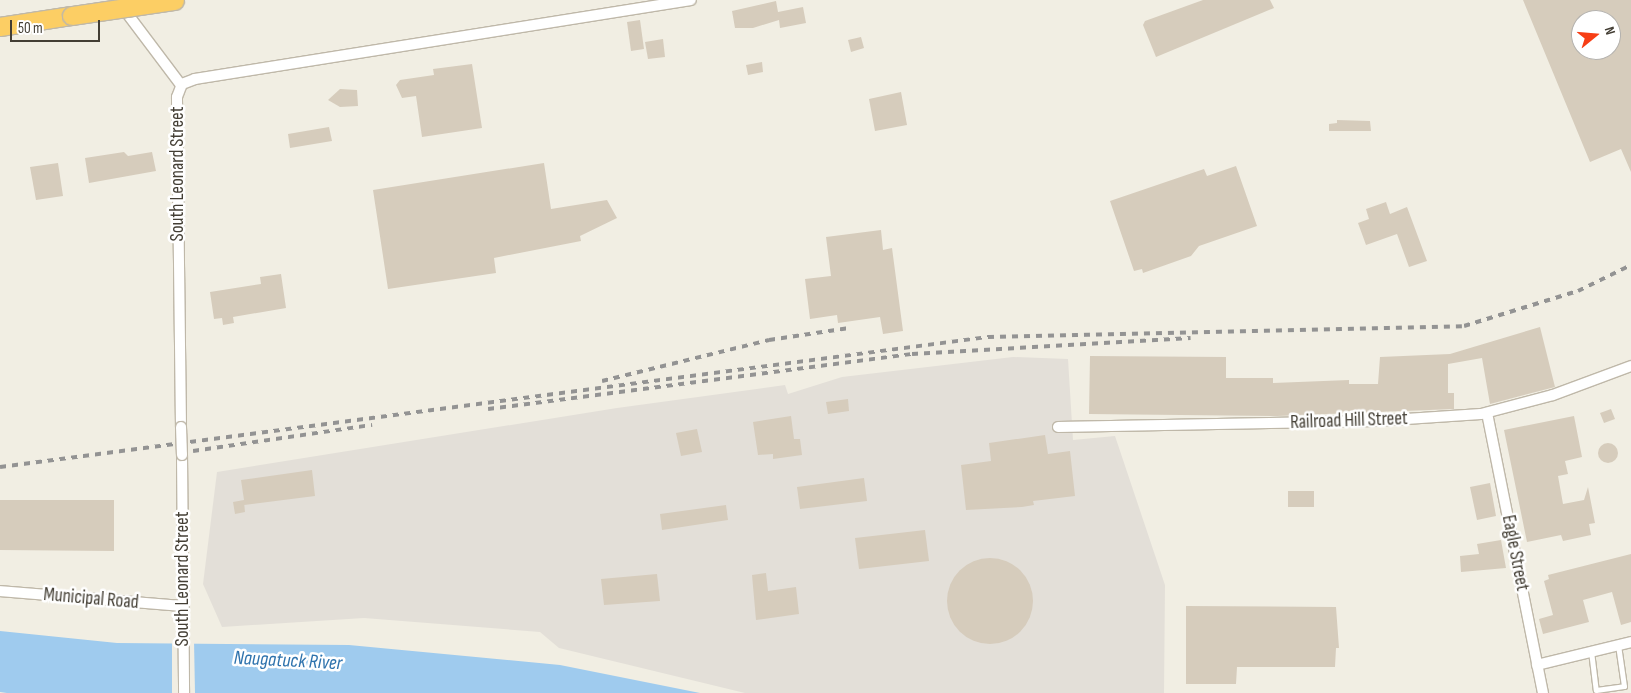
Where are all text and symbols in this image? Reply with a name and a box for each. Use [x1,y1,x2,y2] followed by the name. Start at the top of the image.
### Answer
[12,10,102,42] scale bar
[1571,10,1621,60] north arrow
[18,19,43,38] text: 50 m
[1601,25,1619,37] text: N
[167,107,189,241] street label: South Leonard Street
[1290,408,1408,434] street label: Railroad Hill Street
[172,512,194,646] street label: South Leonard Street
[1496,513,1534,593] street label: Eagle Street
[42,583,140,615] street label: Municipal Road
[233,646,343,676] water label: Naugatuck River

